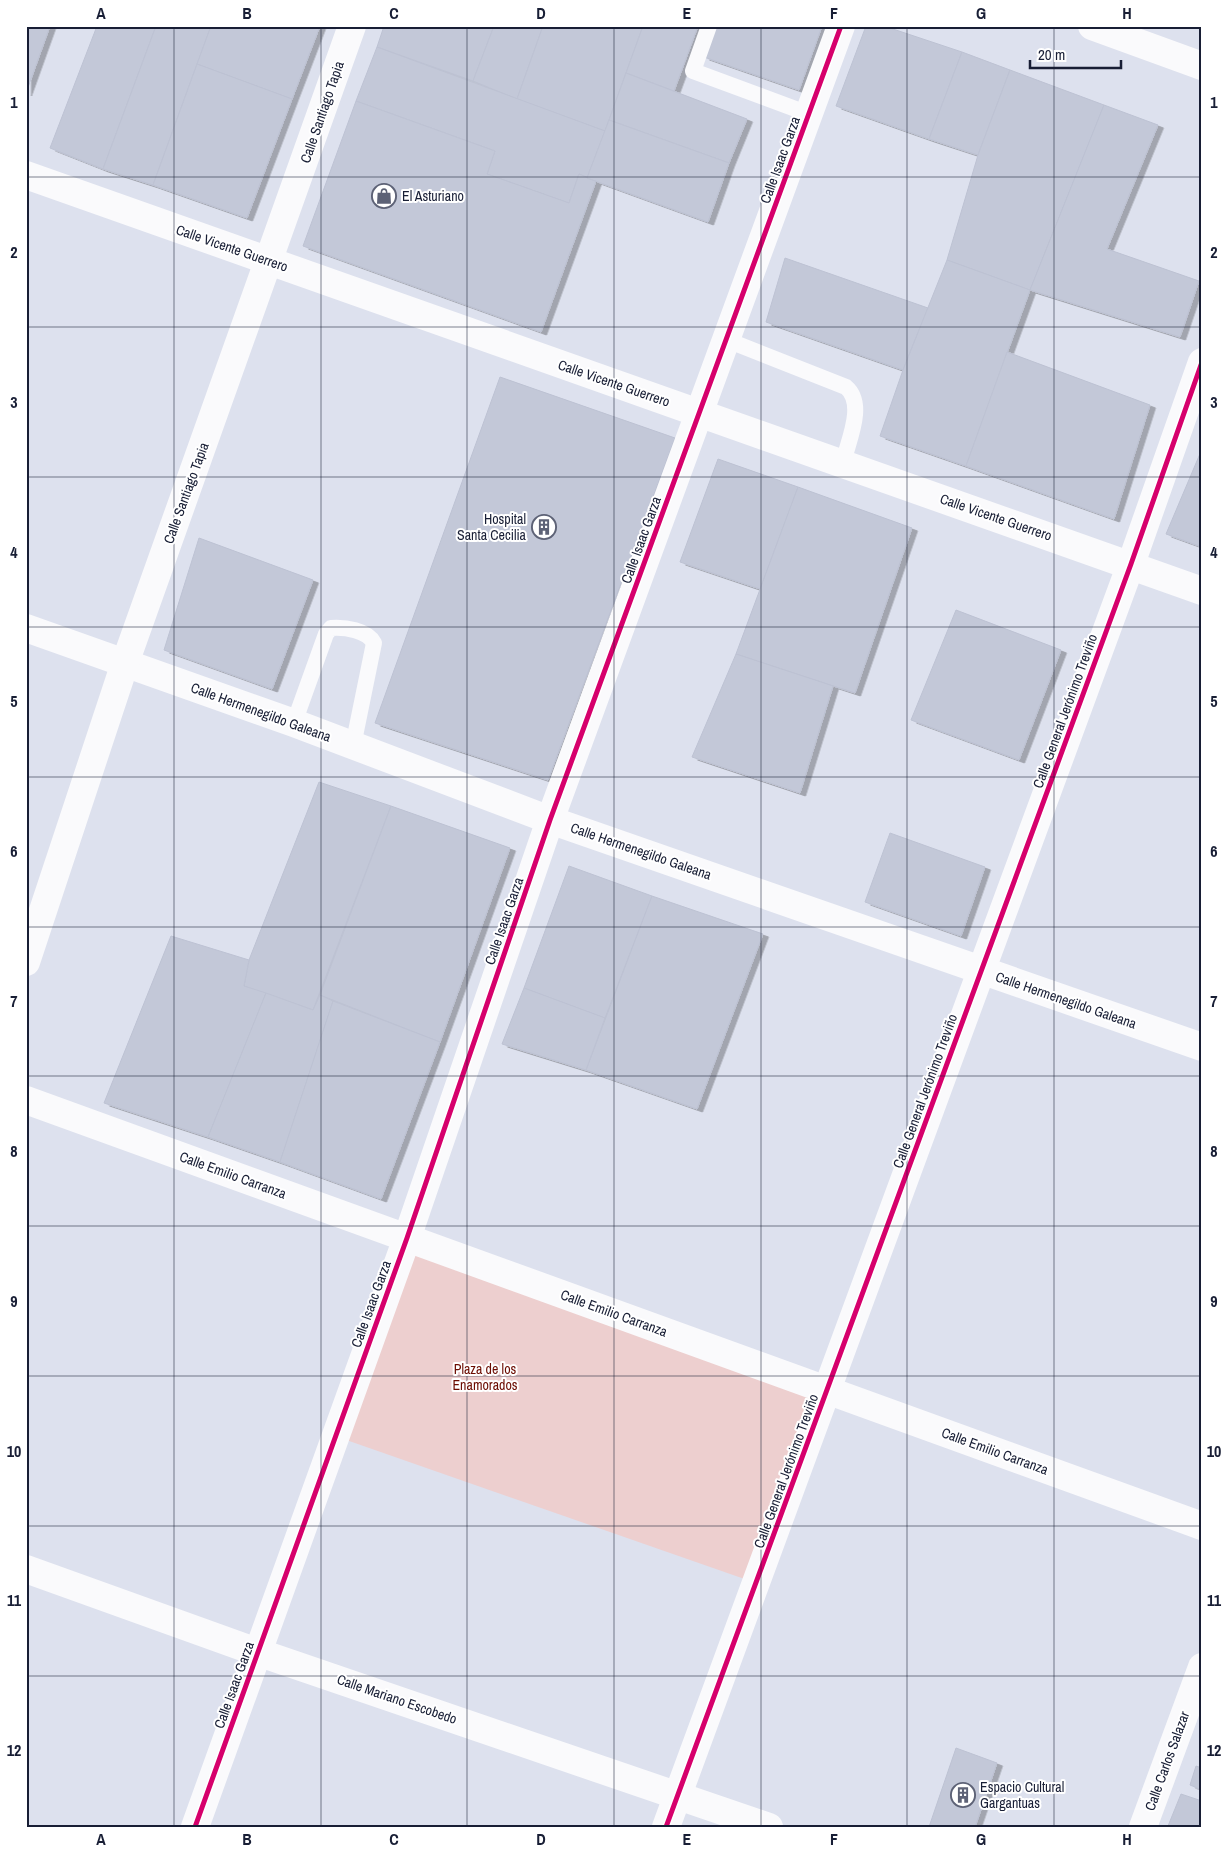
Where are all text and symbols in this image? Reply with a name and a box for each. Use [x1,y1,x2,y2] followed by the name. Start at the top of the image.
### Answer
[96,2,106,24] text: A
[242,2,252,24] text: B
[389,2,399,24] text: C
[536,2,546,24] text: D
[683,2,692,24] text: E
[830,2,838,24] text: F
[976,2,986,24] text: G
[1122,2,1132,24] text: H
[1030,38,1122,70] scale bar
[1038,44,1065,65] text: 20 m
[296,58,348,165] street label: Calle Santiago Tapia
[10,91,18,113] text: 1
[1210,91,1218,113] text: 1
[756,113,804,206] street label: Calle Isaac Garza
[371,183,397,209] shop icon: El Asturiano
[402,187,464,205] place label: El Asturiano
[174,220,290,276] street label: Calle Vicente Guerrero
[10,241,18,263] text: 2
[1210,241,1218,263] text: 2
[556,355,672,411] street label: Calle Vicente Guerrero
[10,391,18,413] text: 3
[1210,391,1218,413] text: 3
[159,439,213,546] street label: Calle Santiago Tapia
[938,489,1054,545] street label: Calle Vicente Guerrero
[617,493,665,586] street label: Calle Isaac Garza
[457,510,527,544] place label: Hospital Santa Cecilia
[531,514,557,540] building icon: Hospital Santa Cecilia
[10,541,18,563] text: 4
[1210,541,1218,563] text: 4
[1029,631,1101,791] street label: Calle General Jerónimo Treviño
[188,678,334,746] street label: Calle Hermenegildo Galeana
[10,690,18,712] text: 5
[1210,690,1218,712] text: 5
[568,818,714,884] street label: Calle Hermenegildo Galeana
[10,840,18,862] text: 6
[1210,840,1218,862] text: 6
[481,874,528,967] street label: Calle Isaac Garza
[993,967,1139,1033] street label: Calle Hermenegildo Galeana
[10,990,18,1012] text: 7
[1210,990,1218,1012] text: 7
[889,1011,961,1171] street label: Calle General Jerónimo Treviño
[10,1140,18,1162] text: 8
[1210,1140,1218,1162] text: 8
[177,1147,289,1203] street label: Calle Emilio Carranza
[347,1257,395,1350] street label: Calle Isaac Garza
[558,1285,670,1341] street label: Calle Emilio Carranza
[10,1290,18,1312] text: 9
[1210,1290,1218,1312] text: 9
[452,1360,518,1394] park label: Plaza de los Enamorados
[750,1391,822,1551] street label: Calle General Jerónimo Treviño
[939,1423,1051,1479] street label: Calle Emilio Carranza
[7,1440,21,1462] text: 10
[1207,1440,1221,1462] text: 10
[7,1589,22,1611] text: 11
[1207,1589,1222,1611] text: 11
[210,1638,258,1731] street label: Calle Isaac Garza
[335,1670,459,1728] street label: Calle Mariano Escobedo
[1141,1709,1193,1813] street label: Calle Carlos Salazar
[7,1739,21,1761] text: 12
[1207,1739,1221,1761] text: 12
[980,1778,1064,1812] place label: Espacio Cultural Gargantuas
[950,1782,976,1808] building icon: Espacio Cultural Gargantuas
[96,1828,106,1850] text: A
[242,1828,252,1850] text: B
[389,1828,399,1850] text: C
[536,1828,546,1850] text: D
[683,1828,692,1850] text: E
[830,1828,838,1850] text: F
[976,1828,986,1850] text: G
[1122,1828,1132,1850] text: H

